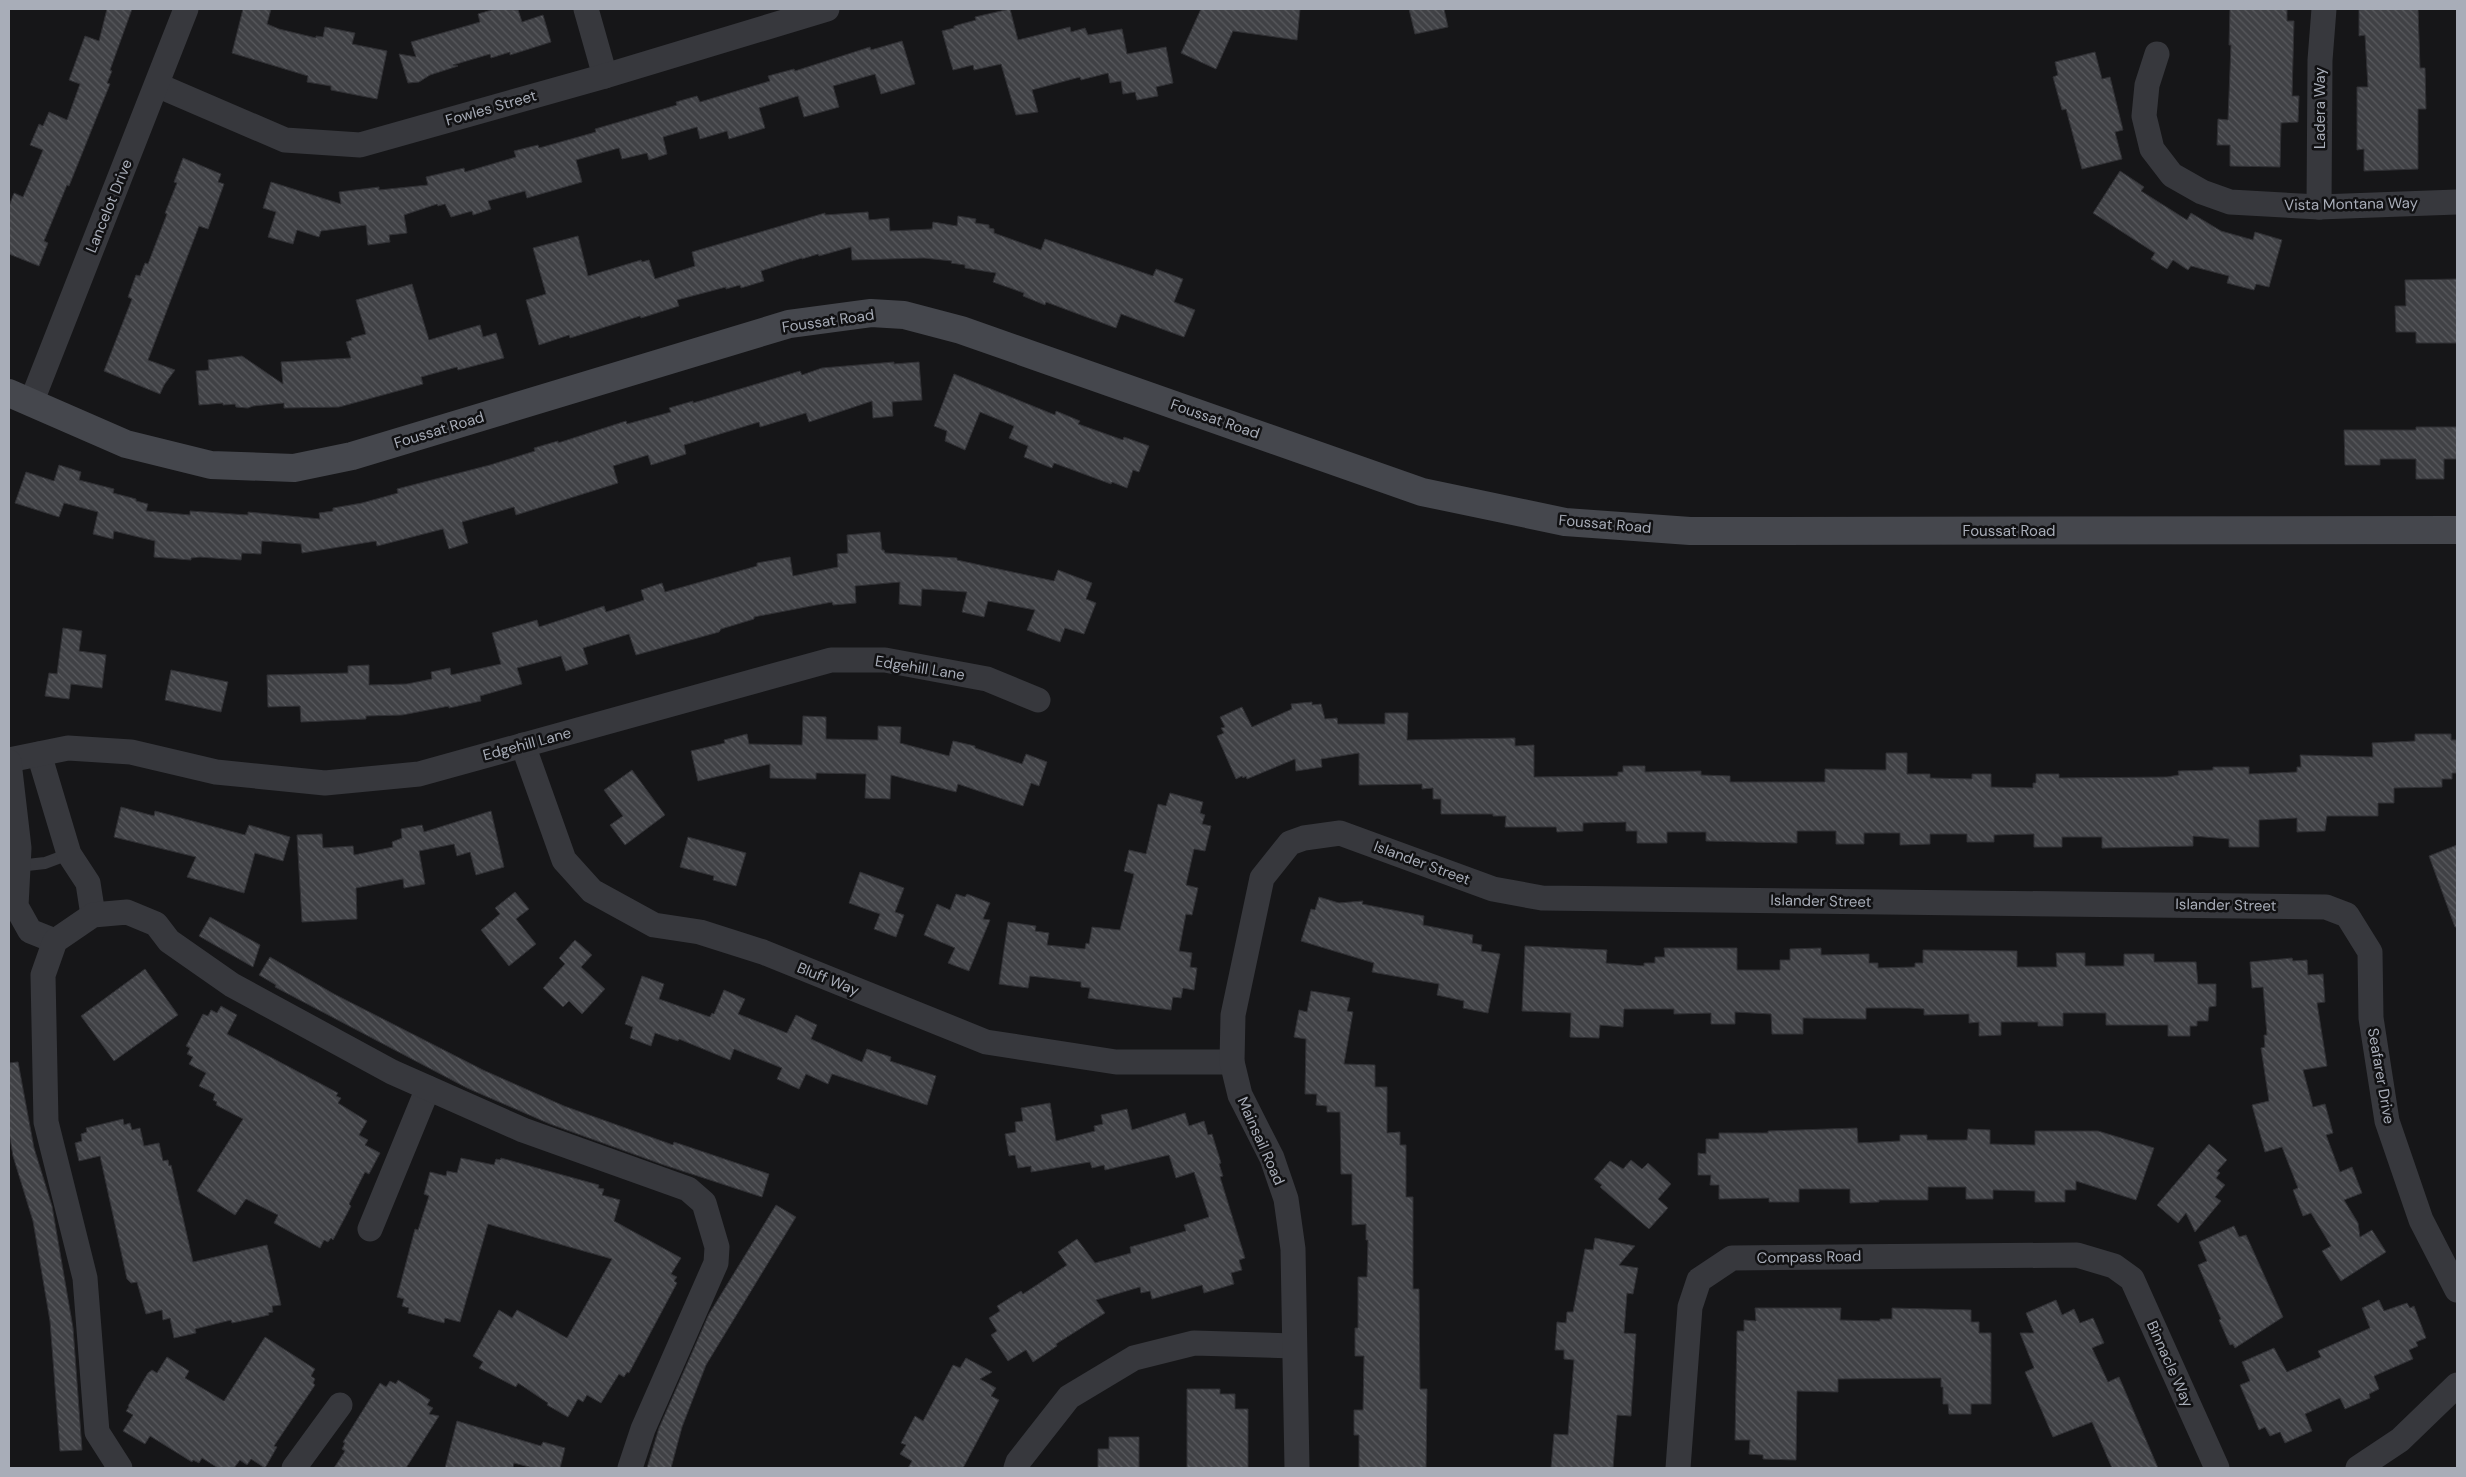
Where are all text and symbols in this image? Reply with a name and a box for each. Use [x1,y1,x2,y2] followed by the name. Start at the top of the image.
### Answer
[2310,66,2330,149] street label: Ladera Way
[443,85,539,131] street label: Fowles Street
[81,156,137,256] street label: Lancelot Drive
[2284,193,2419,215] street label: Vista Montana Way
[781,305,875,337] street label: Foussat Road
[1168,394,1262,444] street label: Foussat Road
[392,407,486,453] street label: Foussat Road
[1558,510,1652,538] street label: Foussat Road
[1962,521,2056,541] street label: Foussat Road
[874,651,966,685] street label: Edgehill Lane
[481,723,573,765] street label: Edgehill Lane
[1371,836,1473,890] street label: Islander Street
[1770,890,1872,912] street label: Islander Street
[2175,894,2277,916] street label: Islander Street
[794,958,863,1001] street label: Bluff Way
[2363,1026,2399,1126] street label: Seafarer Drive
[1233,1094,1289,1188] street label: Mainsail Road
[1757,1246,1861,1268] street label: Compass Road
[2142,1318,2198,1411] street label: Binnacle Way

